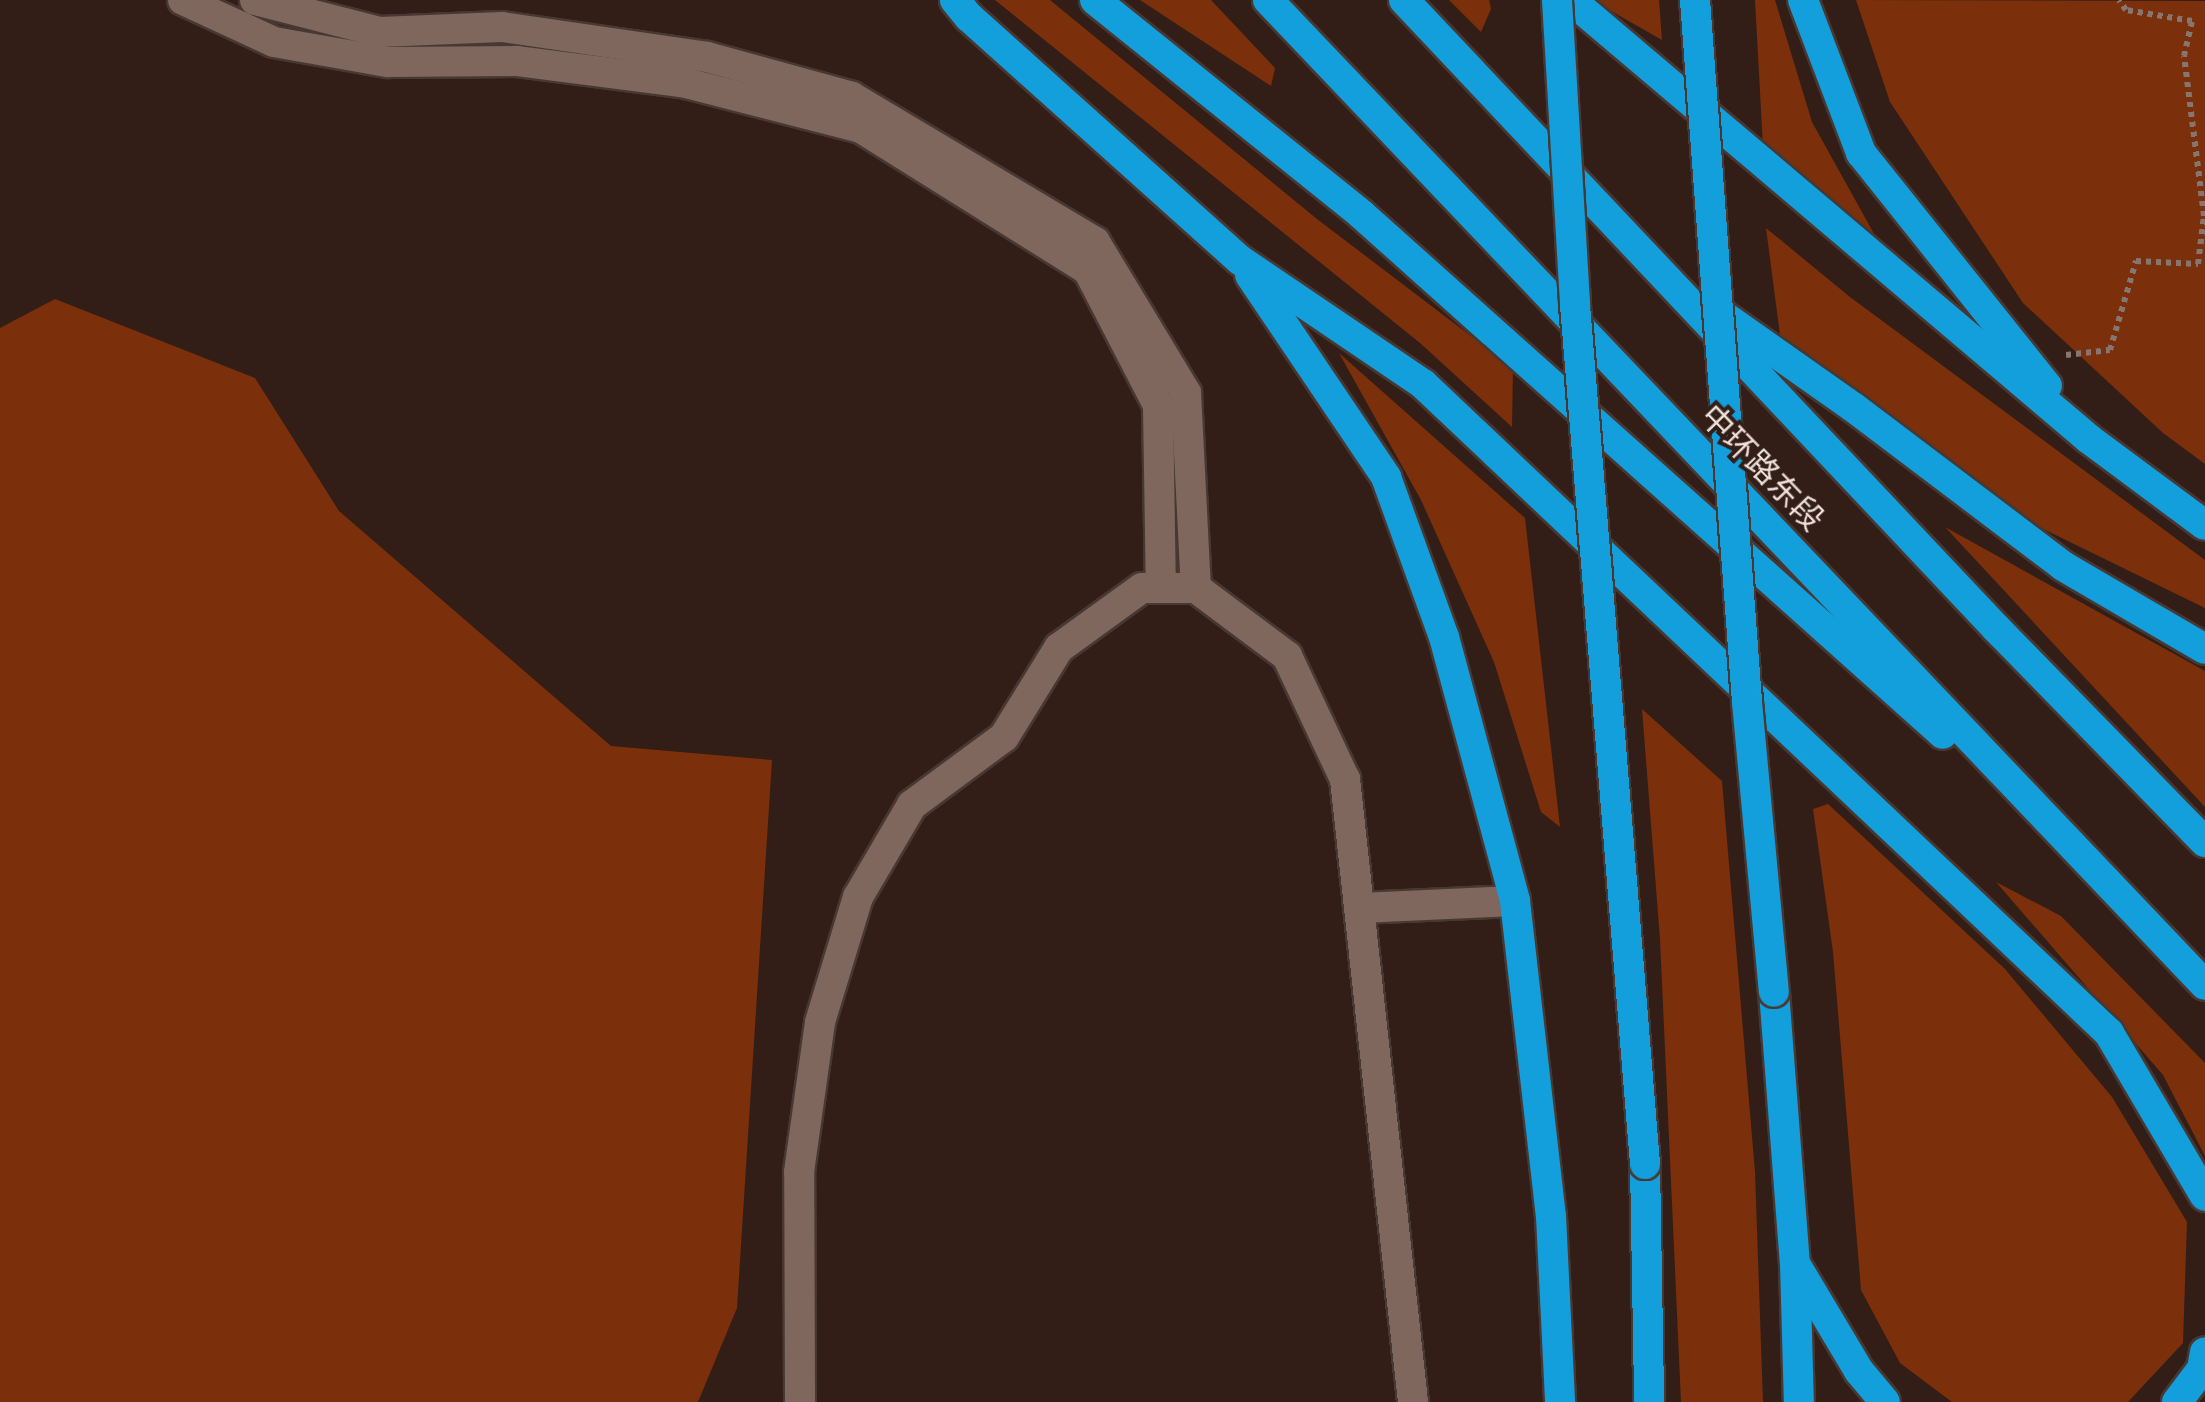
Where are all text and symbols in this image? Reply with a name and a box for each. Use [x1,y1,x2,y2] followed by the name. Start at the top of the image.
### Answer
[1693,397,1831,539] street label: 中环路东段

